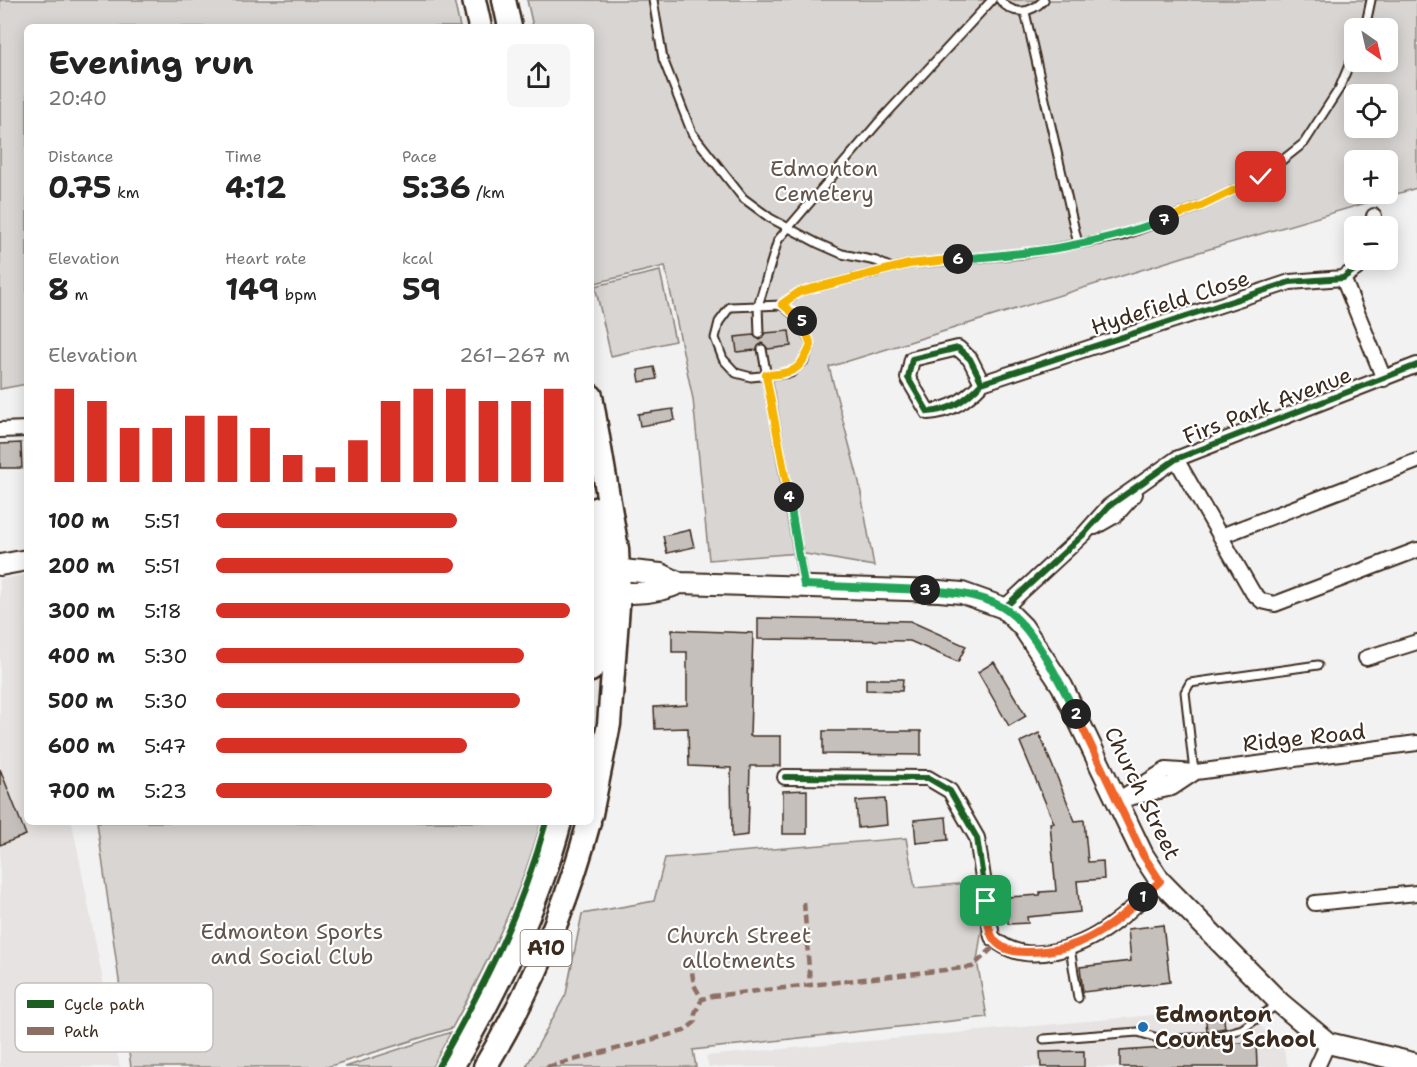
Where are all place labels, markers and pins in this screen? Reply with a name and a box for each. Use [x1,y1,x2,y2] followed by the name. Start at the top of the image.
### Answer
[1235,151,1286,202] pin
[1149,205,1179,235] pin: 7
[943,244,973,274] pin: 6
[787,306,817,336] pin: 5
[774,482,804,512] pin: 4
[910,575,940,605] pin: 3
[1061,699,1091,729] pin: 2
[960,875,1011,926] pin
[1128,882,1158,912] pin: 1
[1155,1000,1317,1054] place label: Edmonton County School
[1136,1020,1150,1034] marker: Edmonton County School

